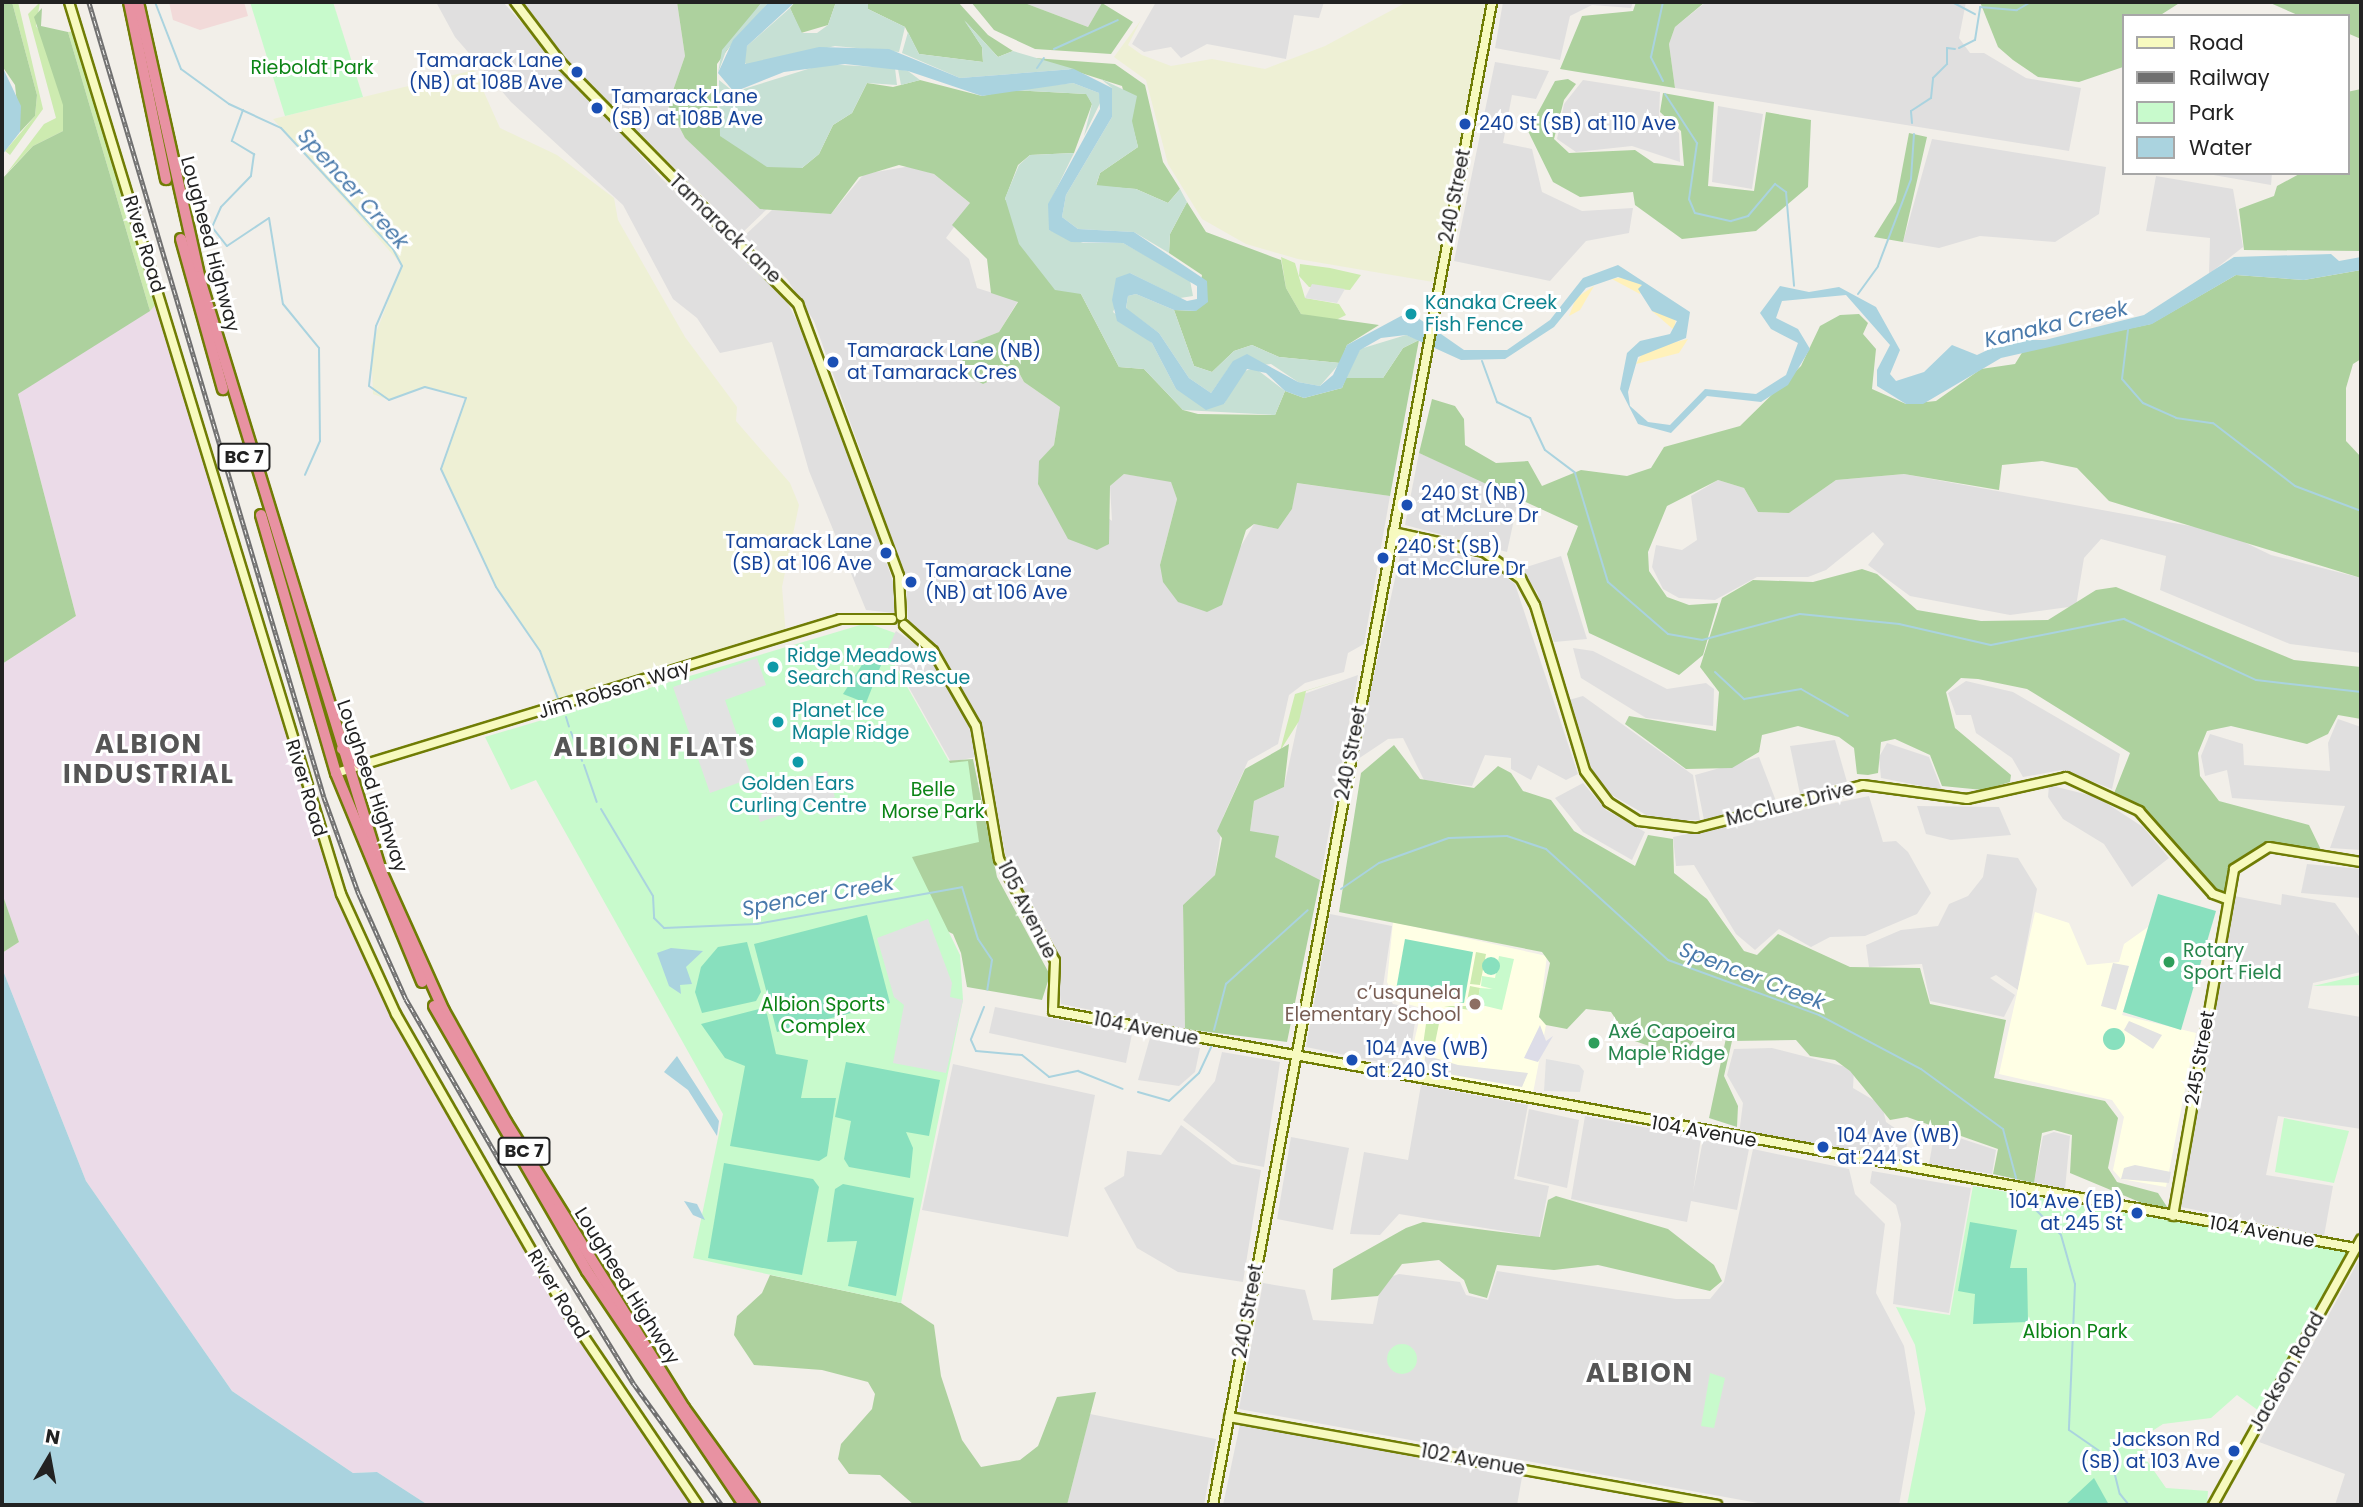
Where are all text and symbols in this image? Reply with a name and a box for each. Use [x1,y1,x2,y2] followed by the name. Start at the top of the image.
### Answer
[2122,14,2349,175] legend
[2189,28,2244,57] text: Road
[409,50,563,94] place label: Tamarack Lane (NB) at 108B Ave
[250,57,374,79] park label: Rieboldt Park
[2189,63,2270,92] text: Railway
[569,64,585,80] marker: Tamarack Lane (NB) at 108B Ave
[611,86,763,130] place label: Tamarack Lane (SB) at 108B Ave
[2189,98,2234,127] text: Park
[589,100,605,116] marker: Tamarack Lane (SB) at 108B Ave
[1479,113,1676,135] place label: 240 St (SB) at 110 Ave
[1457,116,1473,132] marker: 240 St (SB) at 110 Ave
[292,123,414,255] water label: Spencer Creek
[2189,133,2252,162] text: Water
[1435,147,1475,245] street label: 240 Street
[176,154,244,334] street label: Lougheed Highway
[664,170,786,288] street label: Tamarack Lane
[118,193,170,295] street label: River Road
[1425,292,1557,336] place label: Kanaka Creek Fish Fence
[1982,295,2130,353] water label: Kanaka Creek
[1403,306,1419,322] marker: Kanaka Creek Fish Fence
[847,340,1041,384] place label: Tamarack Lane (NB) at Tamarack Cres
[825,354,841,370] marker: Tamarack Lane (NB) at Tamarack Cres
[216,443,272,472] road number: BC 7
[1421,483,1539,527] place label: 240 St (NB) at McLure Dr
[1399,497,1415,513] marker: 240 St (NB) at McLure Dr
[725,531,872,575] place label: Tamarack Lane (SB) at 106 Ave
[1397,536,1526,580] place label: 240 St (SB) at McClure Dr
[878,545,894,561] marker: Tamarack Lane (SB) at 106 Ave
[1375,550,1391,566] marker: 240 St (SB) at McClure Dr
[925,560,1072,604] place label: Tamarack Lane (NB) at 106 Ave
[903,574,919,590] marker: Tamarack Lane (NB) at 106 Ave
[787,645,970,689] place label: Ridge Meadows Search and Rescue
[535,656,693,724] street label: Jim Robson Way
[765,659,781,675] marker: Ridge Meadows Search and Rescue
[332,697,412,875] street label: Lougheed Highway
[792,700,909,744] place label: Planet Ice Maple Ridge
[1331,704,1371,802] street label: 240 Street
[770,714,786,730] marker: Planet Ice Maple Ridge
[64,729,234,790] district label: ALBION INDUSTRIAL
[555,732,755,764] district label: ALBION FLATS
[280,737,332,839] street label: River Road
[790,754,806,770] marker: Golden Ears Curling Centre
[729,773,867,817] place label: Golden Ears Curling Centre
[1724,777,1856,831] street label: McClure Drive
[881,779,985,823] park label: Belle Morse Park
[993,857,1061,963] street label: 105 Avenue
[740,870,896,922] water label: Spencer Creek
[1676,937,1828,1015] water label: Spencer Creek
[2183,940,2282,984] place label: Rotary Sport Field
[2161,954,2177,970] marker: Rotary Sport Field
[1285,982,1461,1026] place label: c’usqunela Elementary School
[761,994,885,1038] park label: Albion Sports Complex
[1467,996,1483,1012] marker: c’usqunela Elementary School
[1092,1008,1200,1050] street label: 104 Avenue
[2180,1009,2220,1107] street label: 245 Street
[1608,1021,1736,1065] place label: Axé Capoeira Maple Ridge
[1586,1035,1602,1051] marker: Axé Capoeira Maple Ridge
[1366,1038,1489,1082] place label: 104 Ave (WB) at 240 St
[1344,1052,1360,1068] marker: 104 Ave (WB) at 240 St
[1650,1112,1758,1152] street label: 104 Avenue
[1837,1125,1960,1169] place label: 104 Ave (WB) at 244 St
[496,1136,552,1166] road number: BC 7
[1815,1139,1831,1155] marker: 104 Ave (WB) at 244 St
[2009,1191,2123,1235] place label: 104 Ave (EB) at 245 St
[569,1203,685,1369] street label: Lougheed Highway
[2129,1205,2145,1221] marker: 104 Ave (EB) at 245 St
[2208,1212,2316,1252] street label: 104 Avenue
[522,1245,594,1343] street label: River Road
[1228,1262,1268,1360] street label: 240 Street
[2245,1308,2329,1436] street label: Jackson Road
[2022,1321,2128,1343] park label: Albion Park
[1587,1358,1693,1390] district label: ALBION
[43,1422,62,1451] text: N
[14,1423,84,1493] north arrow
[2081,1429,2220,1473] place label: Jackson Rd (SB) at 103 Ave
[1419,1440,1527,1480] street label: 102 Avenue
[2226,1443,2242,1459] marker: Jackson Rd (SB) at 103 Ave

